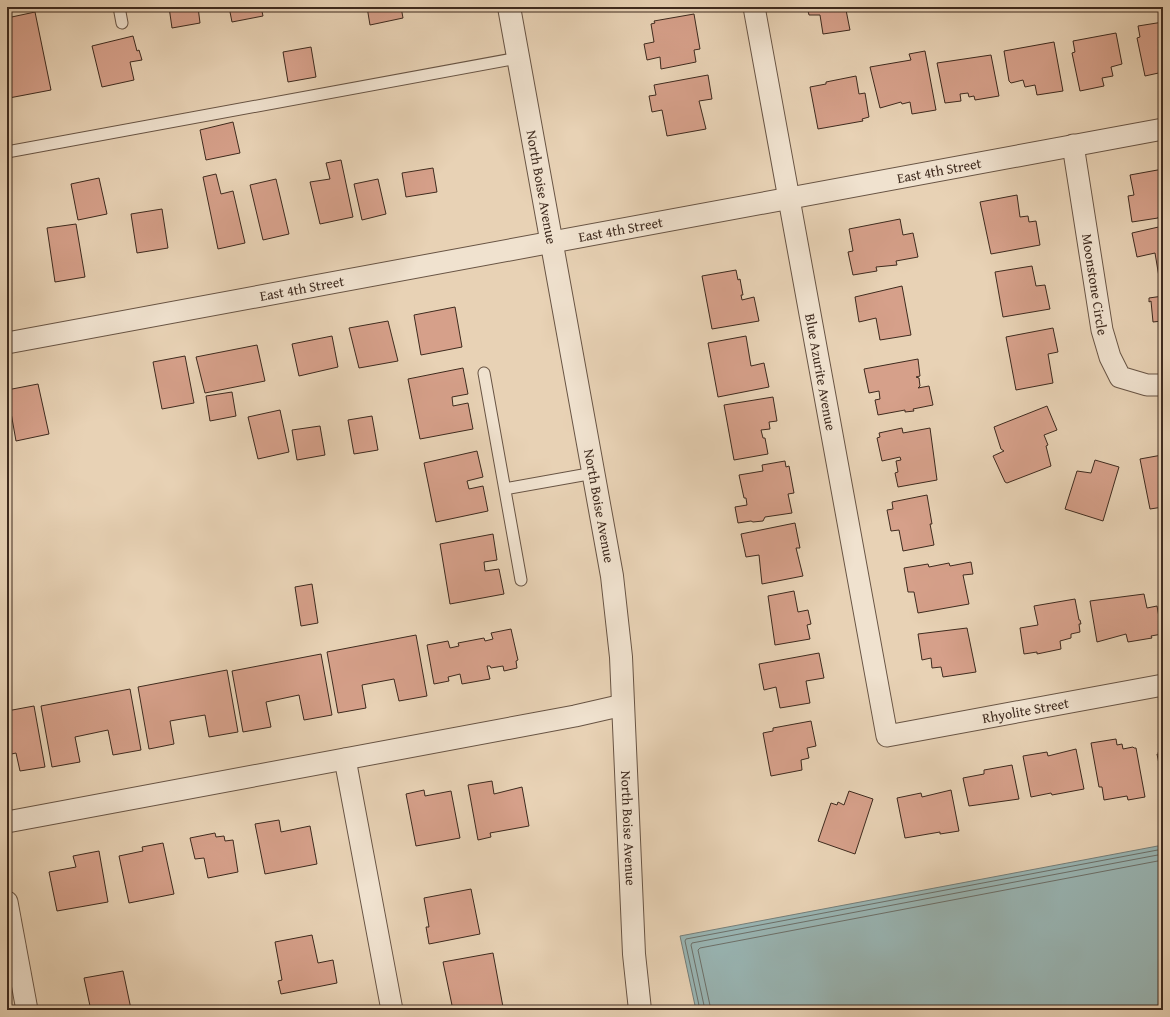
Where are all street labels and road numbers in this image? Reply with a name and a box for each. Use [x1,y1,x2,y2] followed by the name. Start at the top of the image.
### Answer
[521,129,562,246] street label: North Boise Avenue
[895,153,983,188] street label: East 4th Street
[577,212,664,247] street label: East 4th Street
[1077,232,1113,338] street label: Moonstone Circle
[258,271,346,306] street label: East 4th Street
[800,312,841,433] street label: Blue Azurite Avenue
[579,447,619,565] street label: North Boise Avenue
[981,693,1071,728] street label: Rhyolite Street
[616,770,641,887] street label: North Boise Avenue

